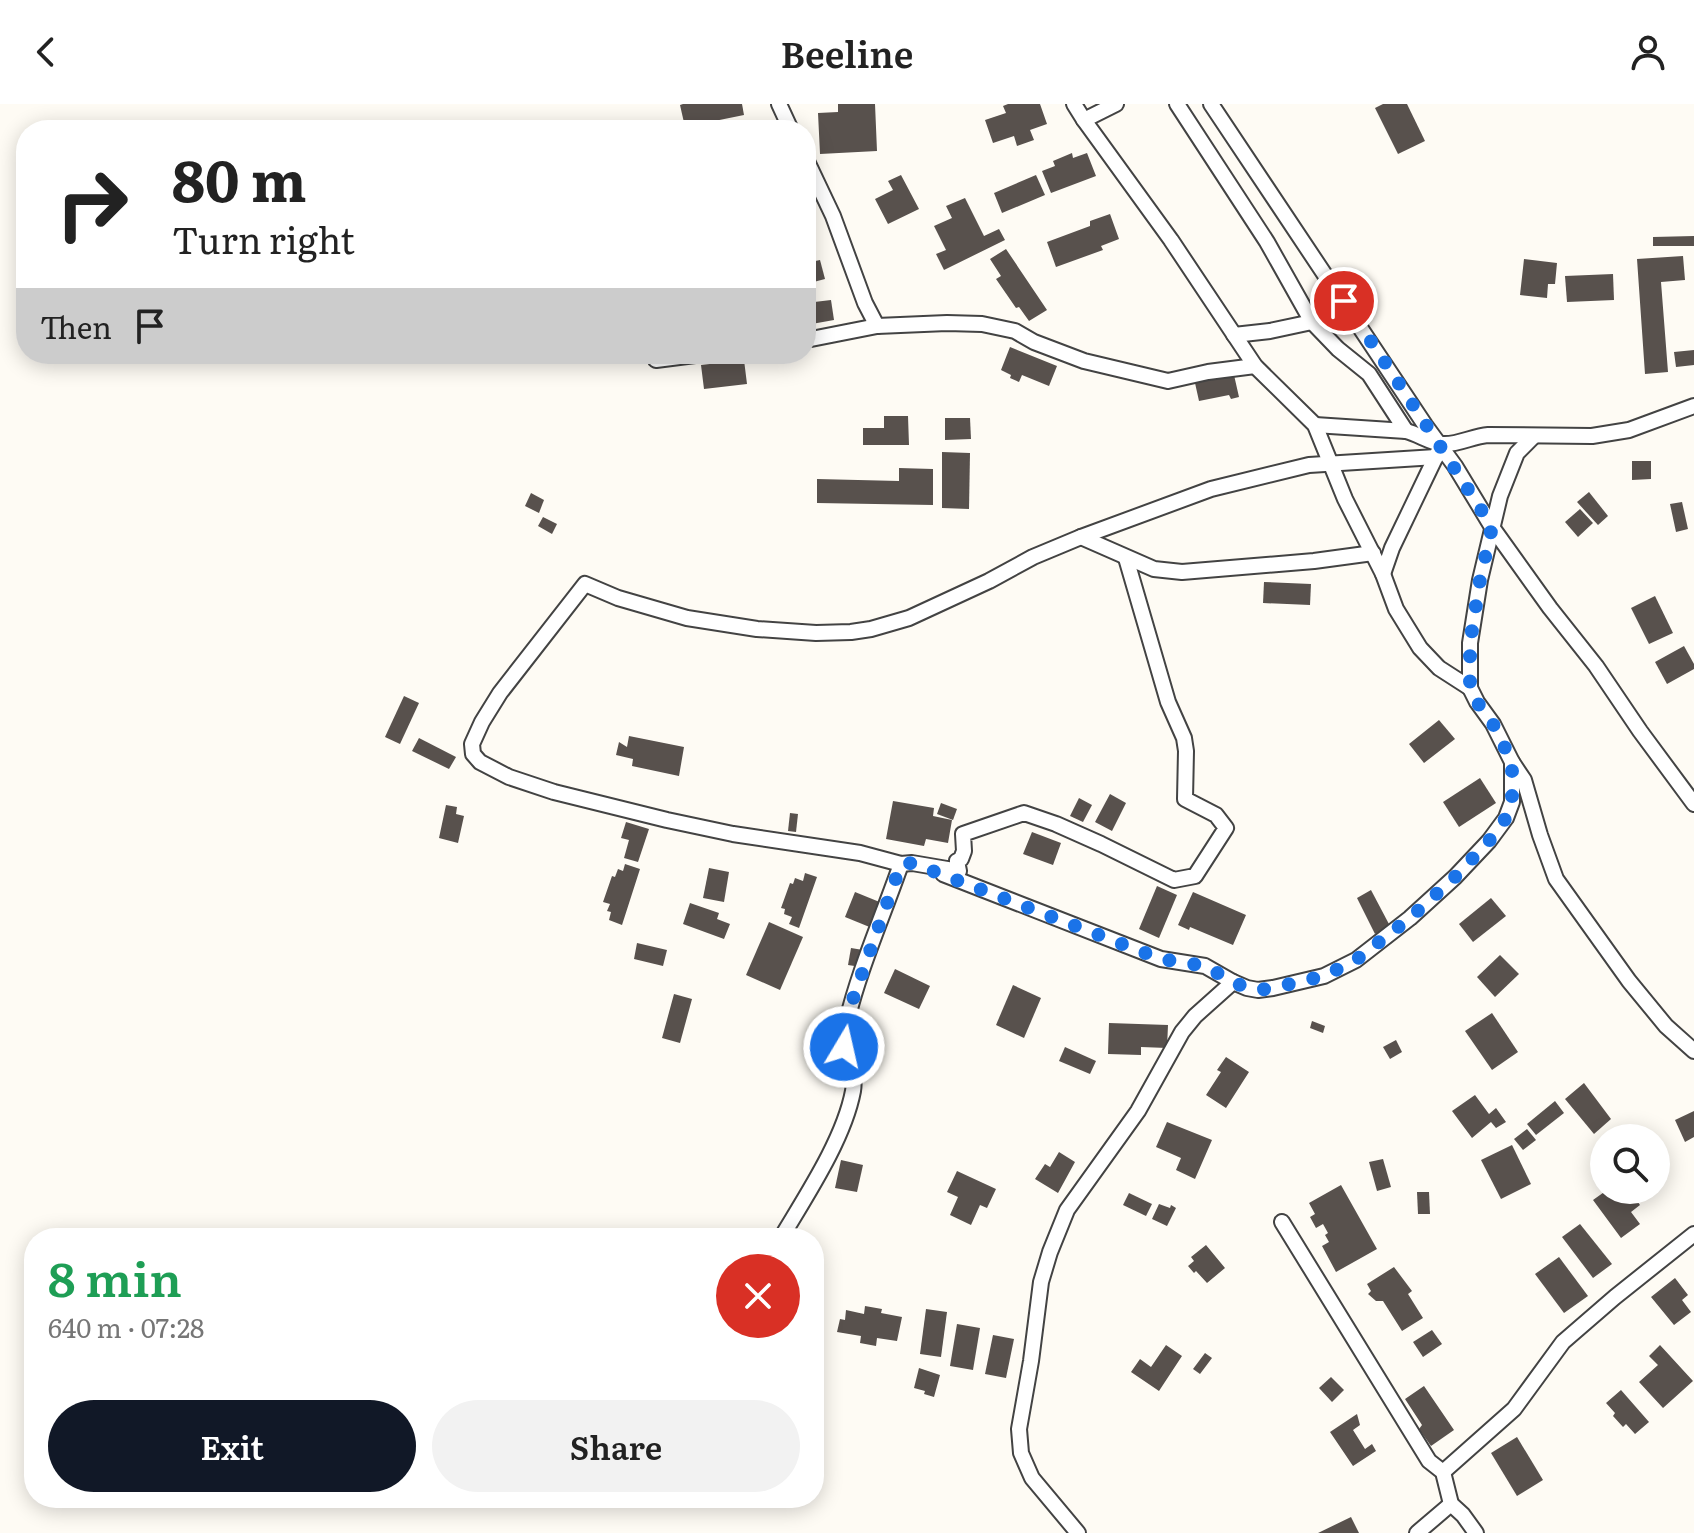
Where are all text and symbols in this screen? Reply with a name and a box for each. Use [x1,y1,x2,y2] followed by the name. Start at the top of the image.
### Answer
[781,26,913,79] text: Beeline
[24,30,68,74] icon: back
[1626,30,1670,74] icon: person
[172,136,307,219] text: 80 m
[40,152,144,256] icon: right
[172,212,355,265] text: Turn right
[1310,267,1378,335] pin
[1322,279,1366,323] icon: arrive
[40,304,112,348] text: Then
[128,304,172,348] icon: arrive
[802,1005,886,1089] position arrow
[1590,1124,1670,1204] map controls
[1590,1124,1670,1204] button: search
[48,1241,182,1312] text: 8 min
[716,1254,800,1338] button: close
[48,1307,204,1346] text: 640 m · 07:28
[48,1400,416,1492] button: Exit
[432,1400,800,1492] button: Share

